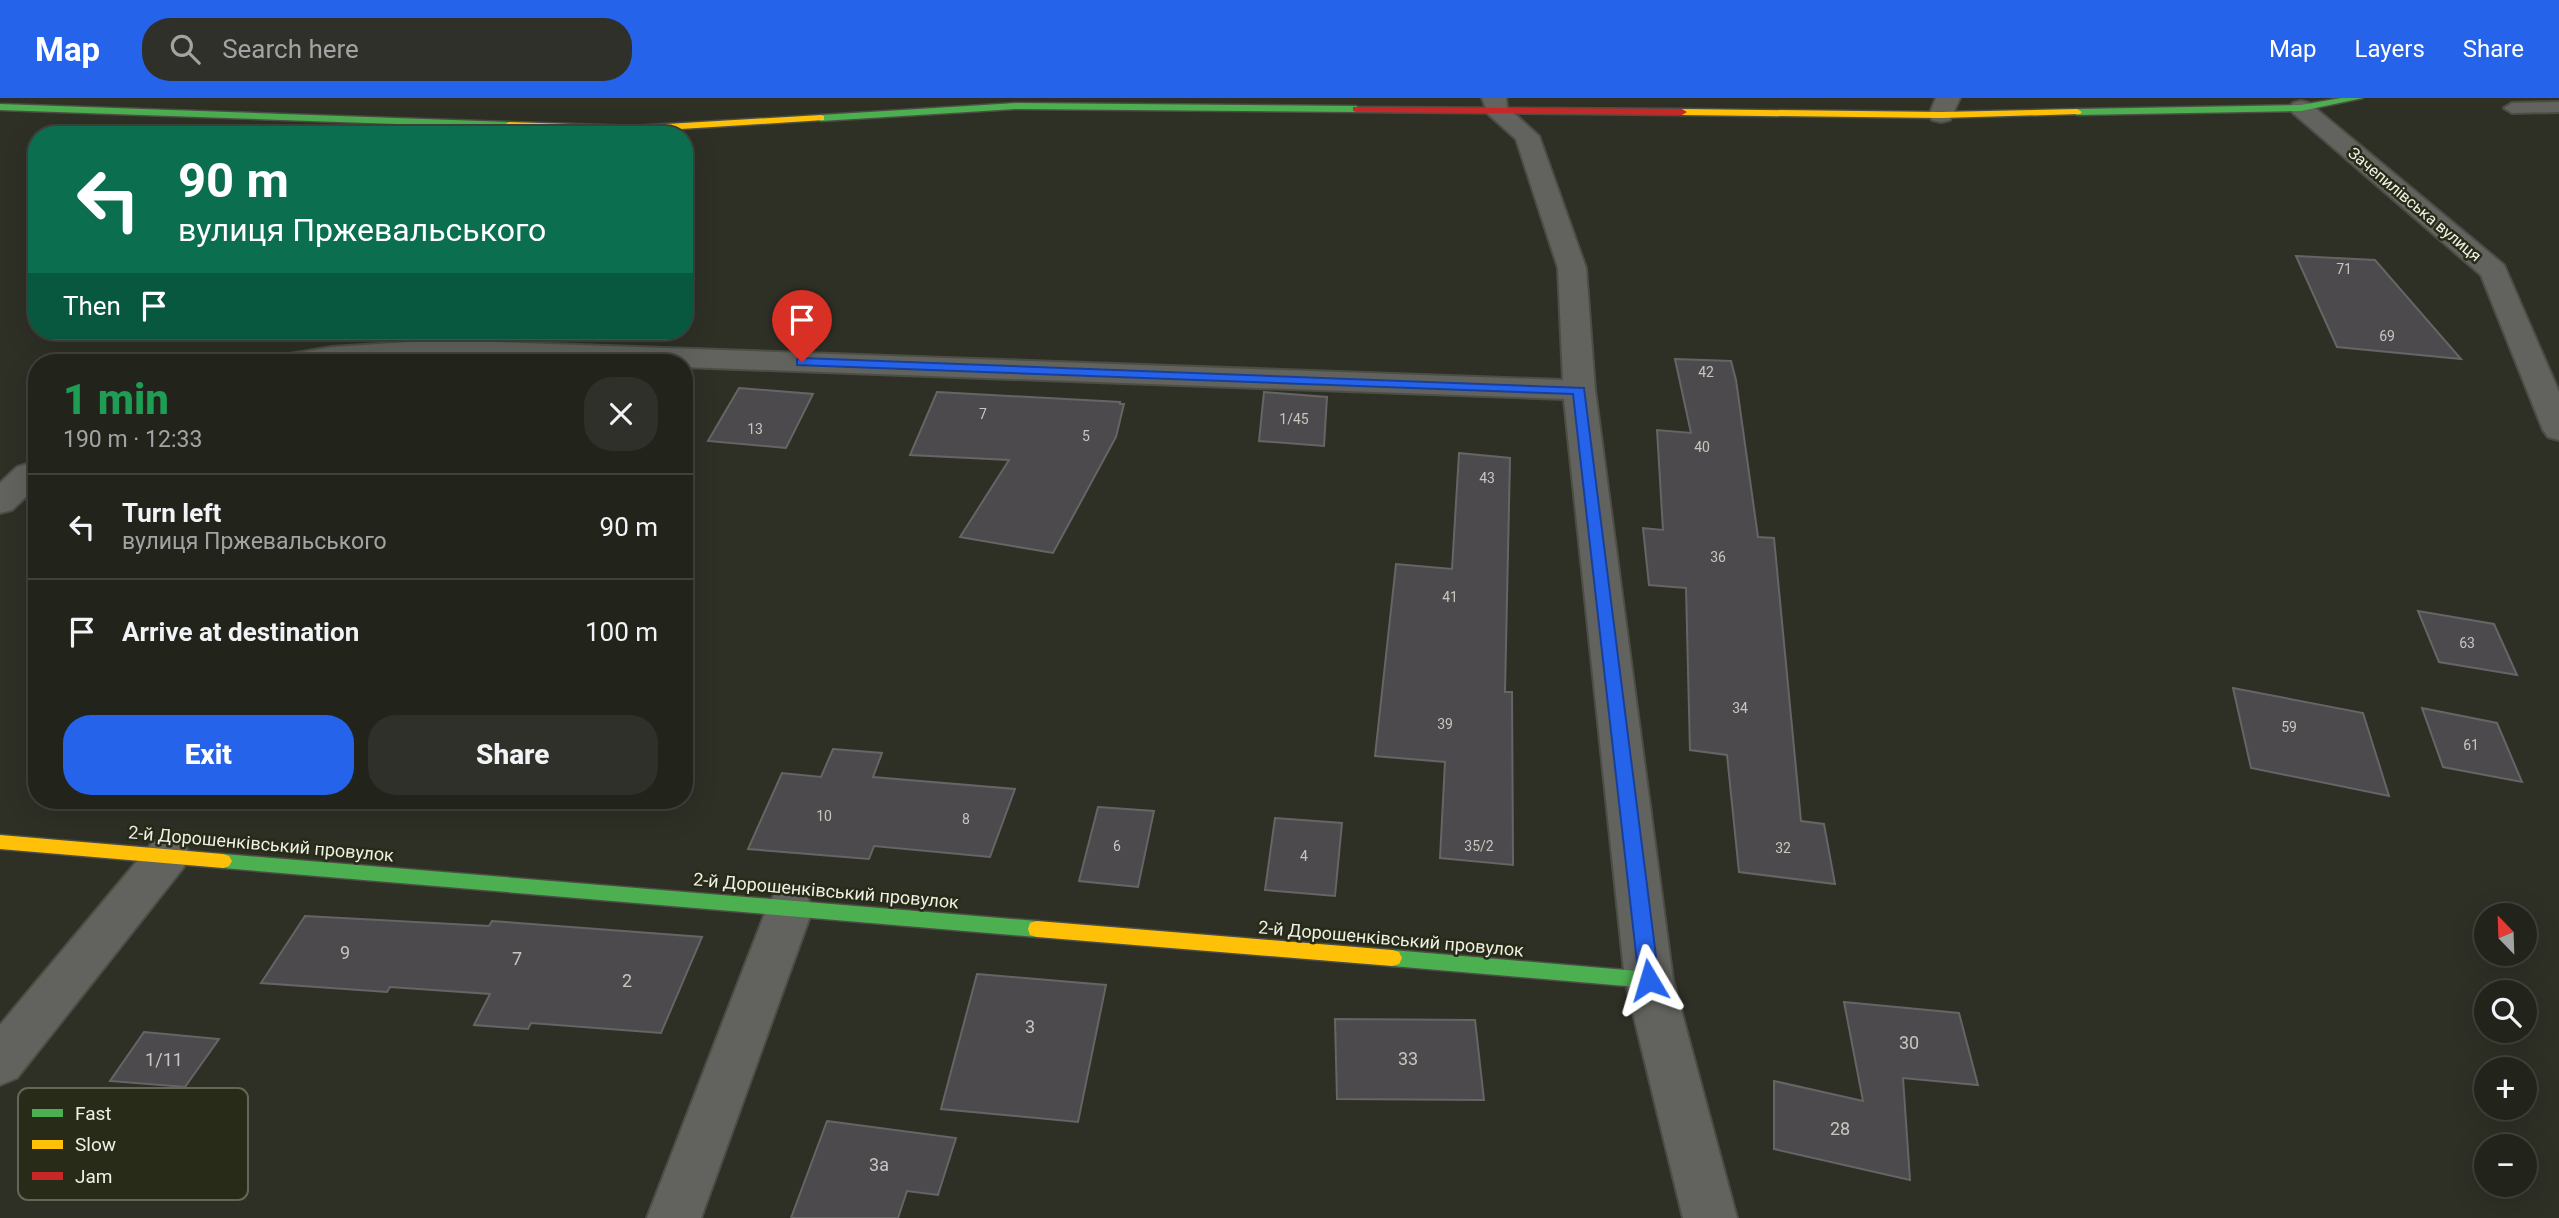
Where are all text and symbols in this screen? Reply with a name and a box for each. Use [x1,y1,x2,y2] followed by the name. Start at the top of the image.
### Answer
[142,18,632,81] search box
[35,30,100,69] text: Map
[166,30,204,68] icon: search
[222,34,359,64] text: Search here
[2269,35,2317,63] text: Map
[2355,35,2425,63] text: Layers
[2463,35,2524,63] text: Share
[2344,143,2485,266] street label: Зачепилівська вулиця
[178,152,289,209] text: 90 m
[63,154,154,245] icon: left
[178,211,546,249] text: вулиця Пржевальського
[2336,261,2352,277] house number: 71
[135,287,173,325] icon: arrive
[772,290,832,362] pin
[63,291,121,321] text: Then
[783,301,821,339] icon: arrive
[2379,328,2395,344] house number: 69
[1698,364,1714,380] house number: 42
[63,375,169,424] text: 1 min
[584,377,658,451] button: close
[979,406,987,422] house number: 7
[1279,411,1309,427] house number: 1/45
[747,421,763,437] house number: 13
[63,426,202,453] text: 190 m · 12:33
[1082,428,1090,444] house number: 5
[1694,439,1710,455] house number: 40
[1479,470,1495,486] house number: 43
[122,498,221,528] text: Turn left
[63,508,101,546] icon: left
[600,512,658,542] text: 90 m
[122,528,387,555] text: вулиця Пржевальського
[1710,549,1726,565] house number: 36
[1442,589,1458,605] house number: 41
[63,613,101,651] icon: arrive
[122,617,359,647] text: Arrive at destination
[585,617,658,647] text: 100 m
[2459,635,2475,651] house number: 63
[1732,700,1748,716] house number: 34
[63,715,354,795] button: Exit
[368,715,658,795] button: Share
[1437,716,1453,732] house number: 39
[2281,719,2297,735] house number: 59
[2463,737,2479,753] house number: 61
[816,808,832,824] house number: 10
[962,811,970,827] house number: 8
[127,821,395,866] street label: 2-й Дорошенківський провулок
[1113,838,1121,854] house number: 6
[1464,838,1494,854] house number: 35/2
[1775,840,1791,856] house number: 32
[1300,848,1308,864] house number: 4
[692,868,960,913] street label: 2-й Дорошенківський провулок
[2474,903,2538,966] north arrow
[2474,903,2537,1197] map controls
[1257,916,1525,961] street label: 2-й Дорошенківський провулок
[340,942,350,963] house number: 9
[1612,943,1686,1017] position arrow
[512,948,522,969] house number: 7
[622,970,632,991] house number: 2
[2474,980,2537,1043] button: search
[1025,1016,1035,1037] house number: 3
[1899,1032,1919,1053] house number: 30
[1398,1048,1418,1069] house number: 33
[145,1049,183,1070] house number: 1/11
[2474,1057,2537,1120] button: +
[18,1088,248,1200] legend
[75,1102,112,1125] text: Fast
[1830,1118,1850,1139] house number: 28
[75,1133,116,1156] text: Slow
[2474,1134,2537,1197] button: −
[869,1154,889,1175] house number: 3а
[75,1165,112,1188] text: Jam

